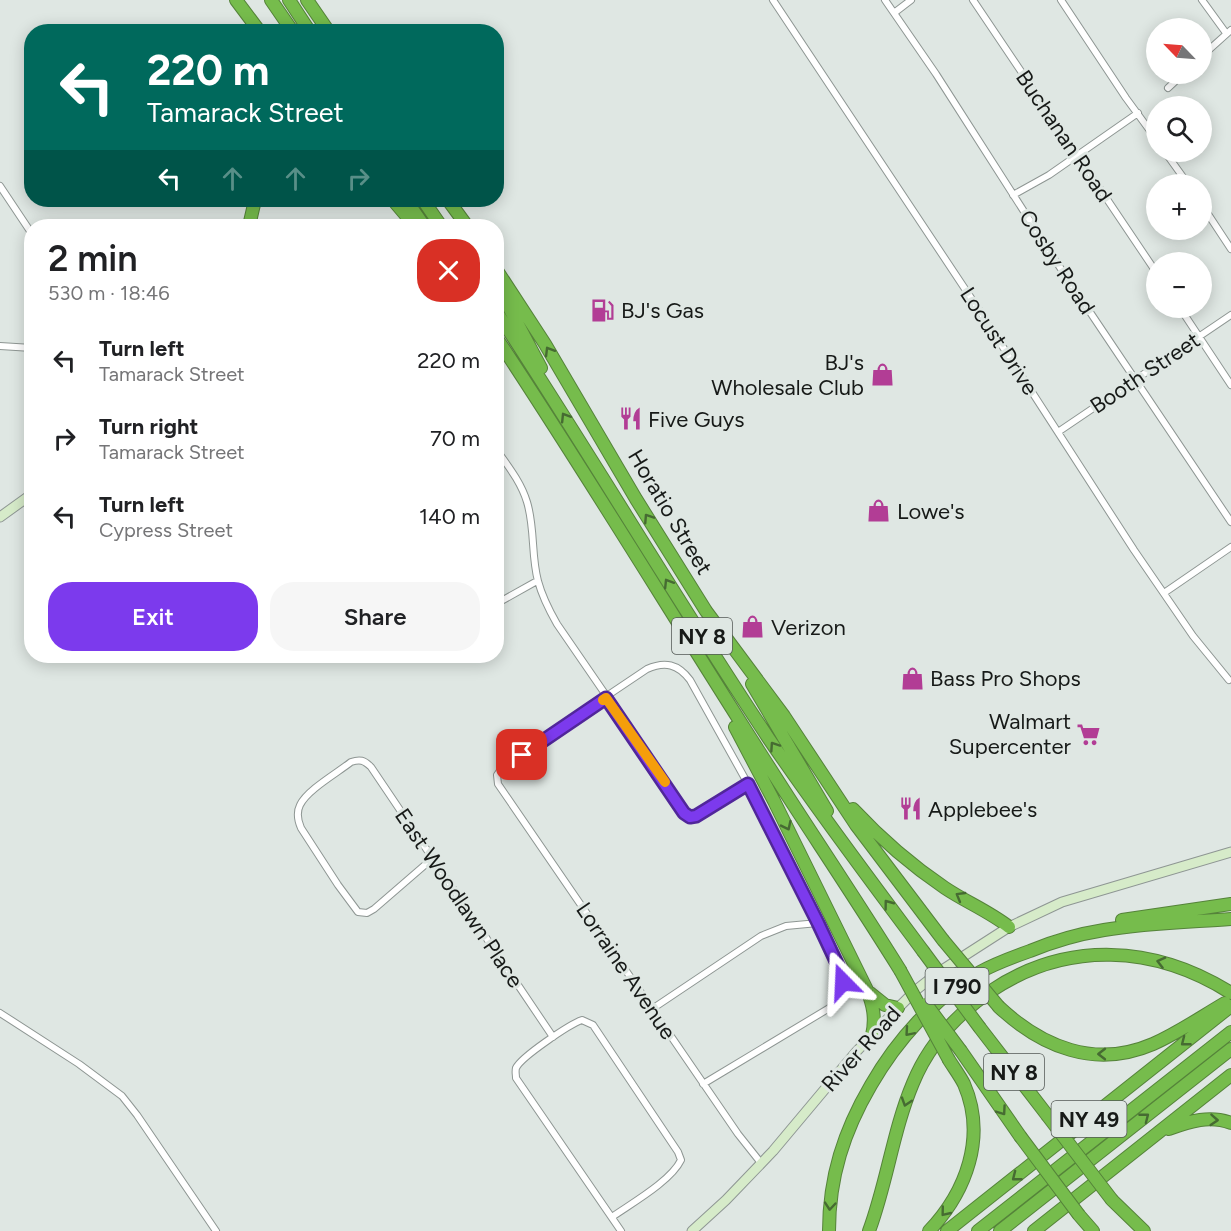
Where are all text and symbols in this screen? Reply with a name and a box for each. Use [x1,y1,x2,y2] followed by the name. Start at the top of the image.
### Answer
[1146,18,1212,84] north arrow
[1146,18,1212,318] map controls
[147,45,269,96] text: 220 m
[48,48,126,126] icon: left
[1010,65,1118,207] street label: Buchanan Road
[147,96,344,129] text: Tamarack Street
[1146,96,1212,162] button: search
[153,162,186,195] icon: left
[216,162,249,195] icon: ahead
[279,162,312,195] icon: ahead
[342,162,375,195] icon: right
[1146,174,1212,240] button: +
[1013,205,1101,319] street label: Cosby Road
[48,237,138,280] text: 2 min
[417,239,480,302] button: close
[1146,252,1212,318] button: −
[48,281,169,305] text: 530 m · 18:46
[954,282,1044,400] street label: Locust Drive
[590,297,616,323] fuel station icon: BJ's Gas
[621,297,704,324] place label: BJ's Gas
[1085,326,1205,420] street label: Booth Street
[99,335,185,362] text: Turn left
[48,344,81,377] icon: left
[417,347,480,374] text: 220 m
[544,347,556,357] one-way arrow
[711,349,864,401] place label: BJ's Wholesale Club
[99,362,245,386] text: Tamarack Street
[869,362,895,388] shop icon: BJ's Wholesale Club
[617,406,643,432] restaurant icon: Five Guys
[648,406,745,433] place label: Five Guys
[99,413,198,440] text: Turn right
[561,413,572,424] one-way arrow
[48,422,81,455] icon: right
[430,425,480,452] text: 70 m
[99,440,245,464] text: Tamarack Street
[622,445,718,579] street label: Horatio Street
[99,491,185,518] text: Turn left
[866,498,892,524] shop icon: Lowe's
[897,498,965,525] place label: Lowe's
[48,500,81,533] icon: left
[419,503,480,530] text: 140 m
[644,514,656,524] one-way arrow
[99,518,233,542] text: Cypress Street
[664,578,675,589] one-way arrow
[48,582,258,651] button: Exit
[270,582,480,651] button: Share
[740,614,766,640] shop icon: Verizon
[771,614,846,641] place label: Verizon
[672,618,732,654] road number: NY 8
[899,665,925,691] shop icon: Bass Pro Shops
[930,665,1081,692] place label: Bass Pro Shops
[949,708,1072,760] place label: Walmart Supercenter
[1076,721,1102,747] supermarket icon: Walmart Supercenter
[496,729,547,780] pin
[505,738,538,771] icon: arrive
[770,742,781,753] one-way arrow
[897,796,923,822] restaurant icon: Applebee's
[928,796,1037,823] place label: Applebee's
[389,803,529,993] street label: East Woodlawn Place
[779,819,791,830] one-way arrow
[955,892,966,904] one-way arrow
[570,897,682,1045] street label: Lorraine Avenue
[884,900,895,911] one-way arrow
[811,950,875,1014] position arrow
[1156,956,1166,969] one-way arrow
[926,968,988,1004] road number: I 790
[816,1001,906,1097] street label: River Road
[905,1025,916,1036] one-way arrow
[1181,1035,1192,1046] one-way arrow
[1097,1048,1106,1060] one-way arrow
[984,1054,1044,1090] road number: NY 8
[901,1096,913,1107] one-way arrow
[1052,1101,1126,1137] road number: NY 49
[995,1104,1006,1115] one-way arrow
[1138,1113,1149,1124] one-way arrow
[1210,1114,1219,1127] one-way arrow
[1012,1169,1023,1180] one-way arrow
[824,1202,837,1211] one-way arrow
[942,1205,953,1216] one-way arrow

